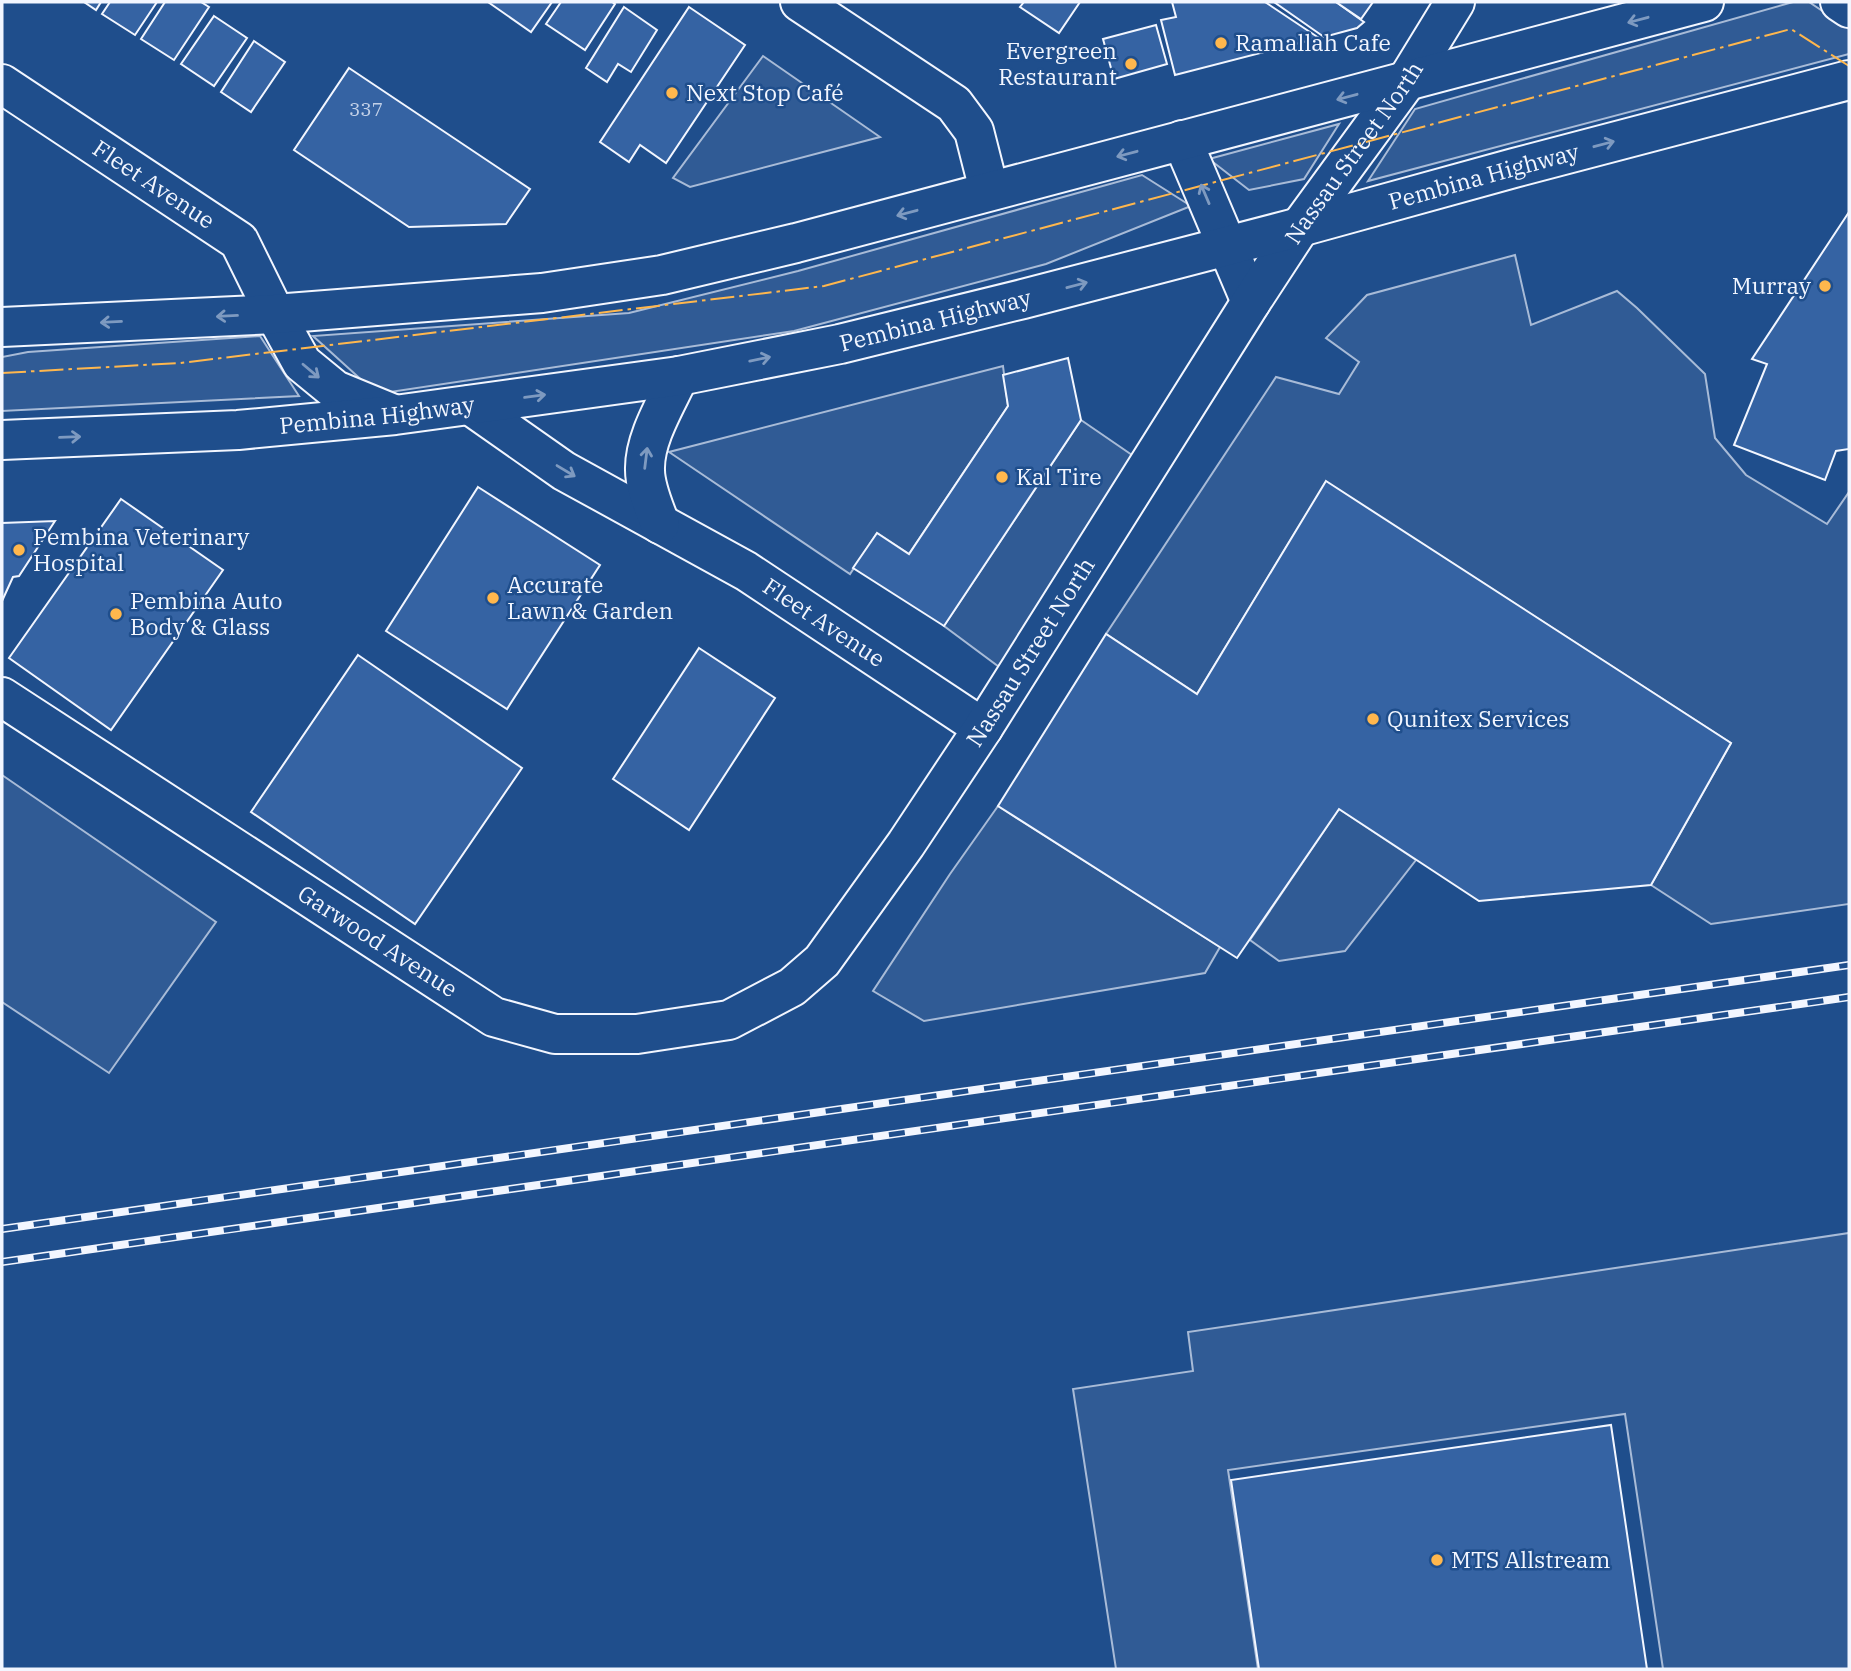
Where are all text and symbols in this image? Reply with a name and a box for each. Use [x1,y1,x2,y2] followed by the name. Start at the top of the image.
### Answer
[1627,14,1649,27] one-way arrow
[1235,27,1391,57] place label: Ramallah Cafe
[998,35,1117,91] place label: Evergreen Restaurant
[1213,35,1229,51] marker: Ramallah Cafe
[1277,55,1429,249] street label: Nassau Street North
[1123,56,1139,72] marker: Evergreen Restaurant
[686,77,843,107] place label: Next Stop Café
[664,85,680,101] marker: Next Stop Café
[1336,91,1359,104] one-way arrow
[349,97,383,121] house number: 337
[88,132,221,235] street label: Fleet Avenue
[1385,135,1583,216] street label: Pembina Highway
[1592,137,1615,150] one-way arrow
[1116,149,1138,162] one-way arrow
[1198,183,1211,205] one-way arrow
[896,207,918,220] one-way arrow
[1732,270,1812,300] place label: Murray
[1065,278,1087,291] one-way arrow
[1817,278,1833,294] marker: Murray
[836,281,1035,358] street label: Pembina Highway
[216,310,239,323] one-way arrow
[100,315,123,328] one-way arrow
[748,351,771,365] one-way arrow
[302,363,320,379] one-way arrow
[278,388,477,440] street label: Pembina Highway
[523,390,546,403] one-way arrow
[58,431,81,444] one-way arrow
[640,447,653,470] one-way arrow
[1016,461,1101,491] place label: Kal Tire
[556,465,576,479] one-way arrow
[994,469,1010,485] marker: Kal Tire
[33,521,250,577] place label: Pembina Veterinary Hospital
[11,542,27,558] marker: Pembina Veterinary Hospital
[959,551,1101,752] street label: Nassau Street North
[507,569,673,625] place label: Accurate Lawn & Garden
[758,571,891,673] street label: Fleet Avenue
[130,585,282,641] place label: Pembina Auto Body & Glass
[485,590,501,606] marker: Accurate Lawn & Garden
[108,606,124,622] marker: Pembina Auto Body & Glass
[1387,703,1570,733] place label: Qunitex Services
[1365,711,1381,727] marker: Qunitex Services
[293,878,464,1003] street label: Garwood Avenue
[1451,1544,1611,1574] place label: MTS Allstream
[1429,1552,1445,1568] marker: MTS Allstream

